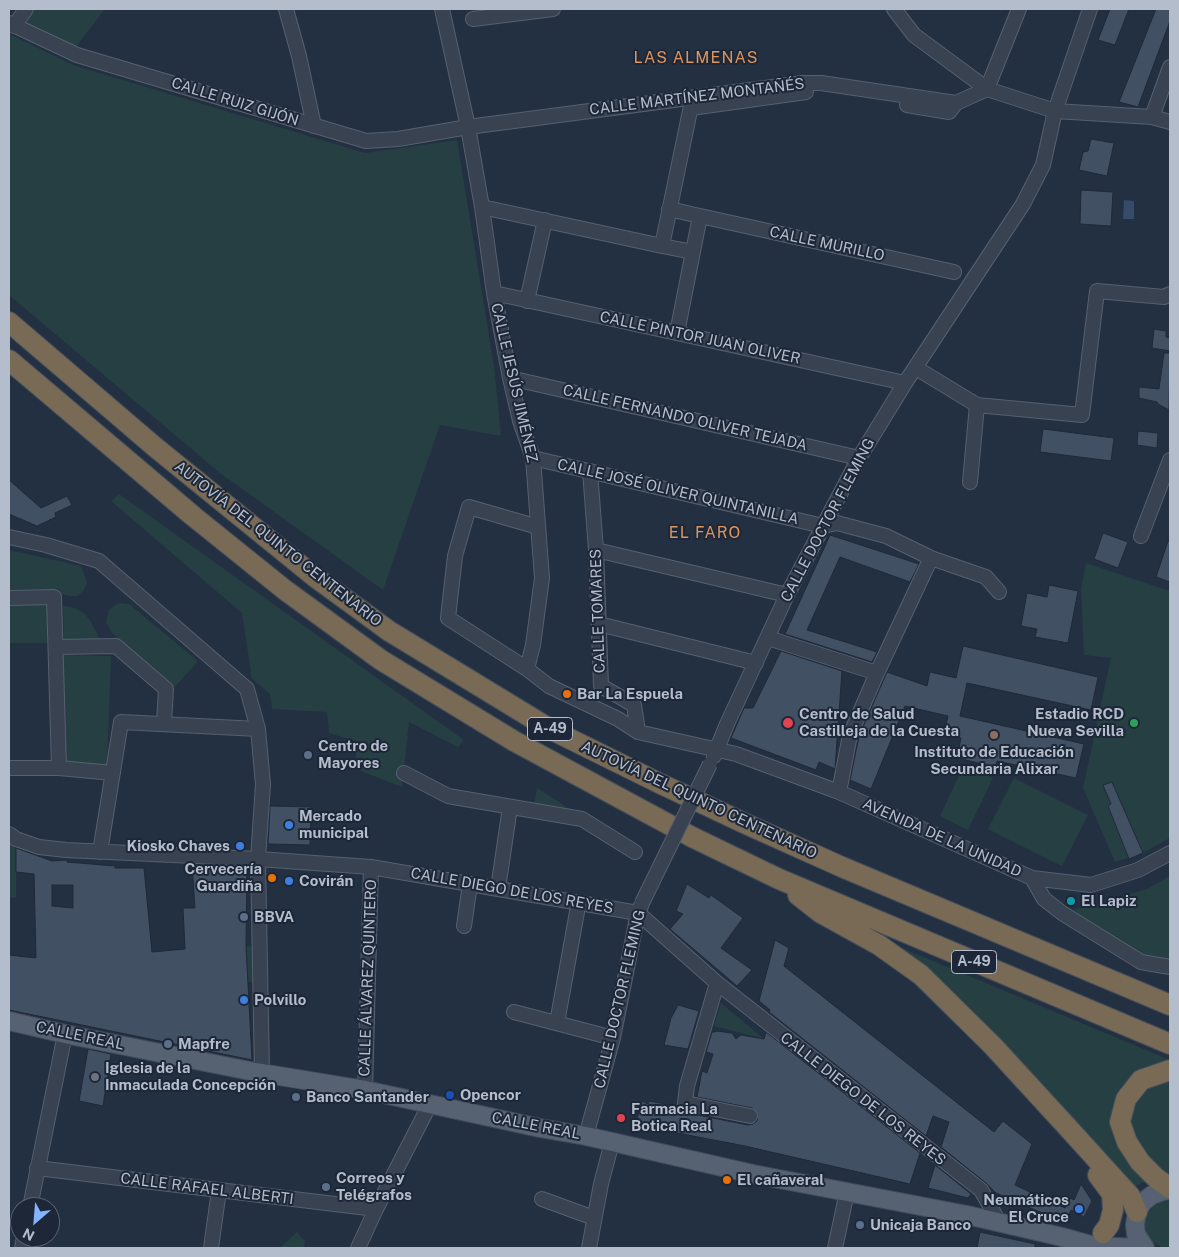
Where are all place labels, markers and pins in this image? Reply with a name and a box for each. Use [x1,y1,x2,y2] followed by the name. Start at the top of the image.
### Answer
[577,685,683,703] place label: Bar La Espuela
[561,688,573,700] marker: Bar La Espuela
[799,705,959,740] place label: Centro de Salud Castilleja de la Cuesta
[1027,705,1124,740] place label: Estadio RCD Nueva Sevilla
[781,716,795,730] marker: Centro de Salud Castilleja de la Cuesta
[1128,717,1140,729] marker: Estadio RCD Nueva Sevilla
[988,729,1000,741] marker: Instituto de Educación Secundaria Alixar
[318,737,388,772] place label: Centro de Mayores
[914,743,1074,778] place label: Instituto de Educación Secundaria Alixar
[302,749,314,761] marker: Centro de Mayores
[299,807,369,842] place label: Mercado municipal
[283,819,295,831] marker: Mercado municipal
[126,837,230,855] place label: Kiosko Chaves
[234,840,246,852] marker: Kiosko Chaves
[185,860,262,895] place label: Cervecería Guardiña
[266,872,278,884] marker: Cervecería Guardiña
[299,872,353,890] place label: Covirán
[283,875,295,887] marker: Covirán
[1081,892,1136,910] place label: El Lapiz
[1065,895,1077,907] marker: El Lapiz
[254,908,294,926] place label: BBVA
[238,911,250,923] marker: BBVA
[254,991,306,1009] place label: Polvillo
[238,994,250,1006] marker: Polvillo
[178,1035,230,1053] place label: Mapfre
[162,1038,174,1050] marker: Mapfre
[105,1059,276,1094] place label: Iglesia de la Inmaculada Concepción
[89,1071,101,1083] marker: Iglesia de la Inmaculada Concepción
[460,1086,521,1104] place label: Opencor
[306,1088,429,1106] place label: Banco Santander
[444,1089,456,1101] marker: Opencor
[290,1091,302,1103] marker: Banco Santander
[631,1100,718,1135] place label: Farmacia La Botica Real
[615,1112,627,1124] marker: Farmacia La Botica Real
[336,1169,412,1204] place label: Correos y Telégrafos
[737,1171,824,1189] place label: El cañaveral
[721,1174,733,1186] marker: El cañaveral
[320,1181,332,1193] marker: Correos y Telégrafos
[983,1191,1069,1226] place label: Neumáticos El Cruce
[1073,1203,1085,1215] marker: Neumáticos El Cruce
[870,1216,971,1234] place label: Unicaja Banco
[854,1219,866,1231] marker: Unicaja Banco

